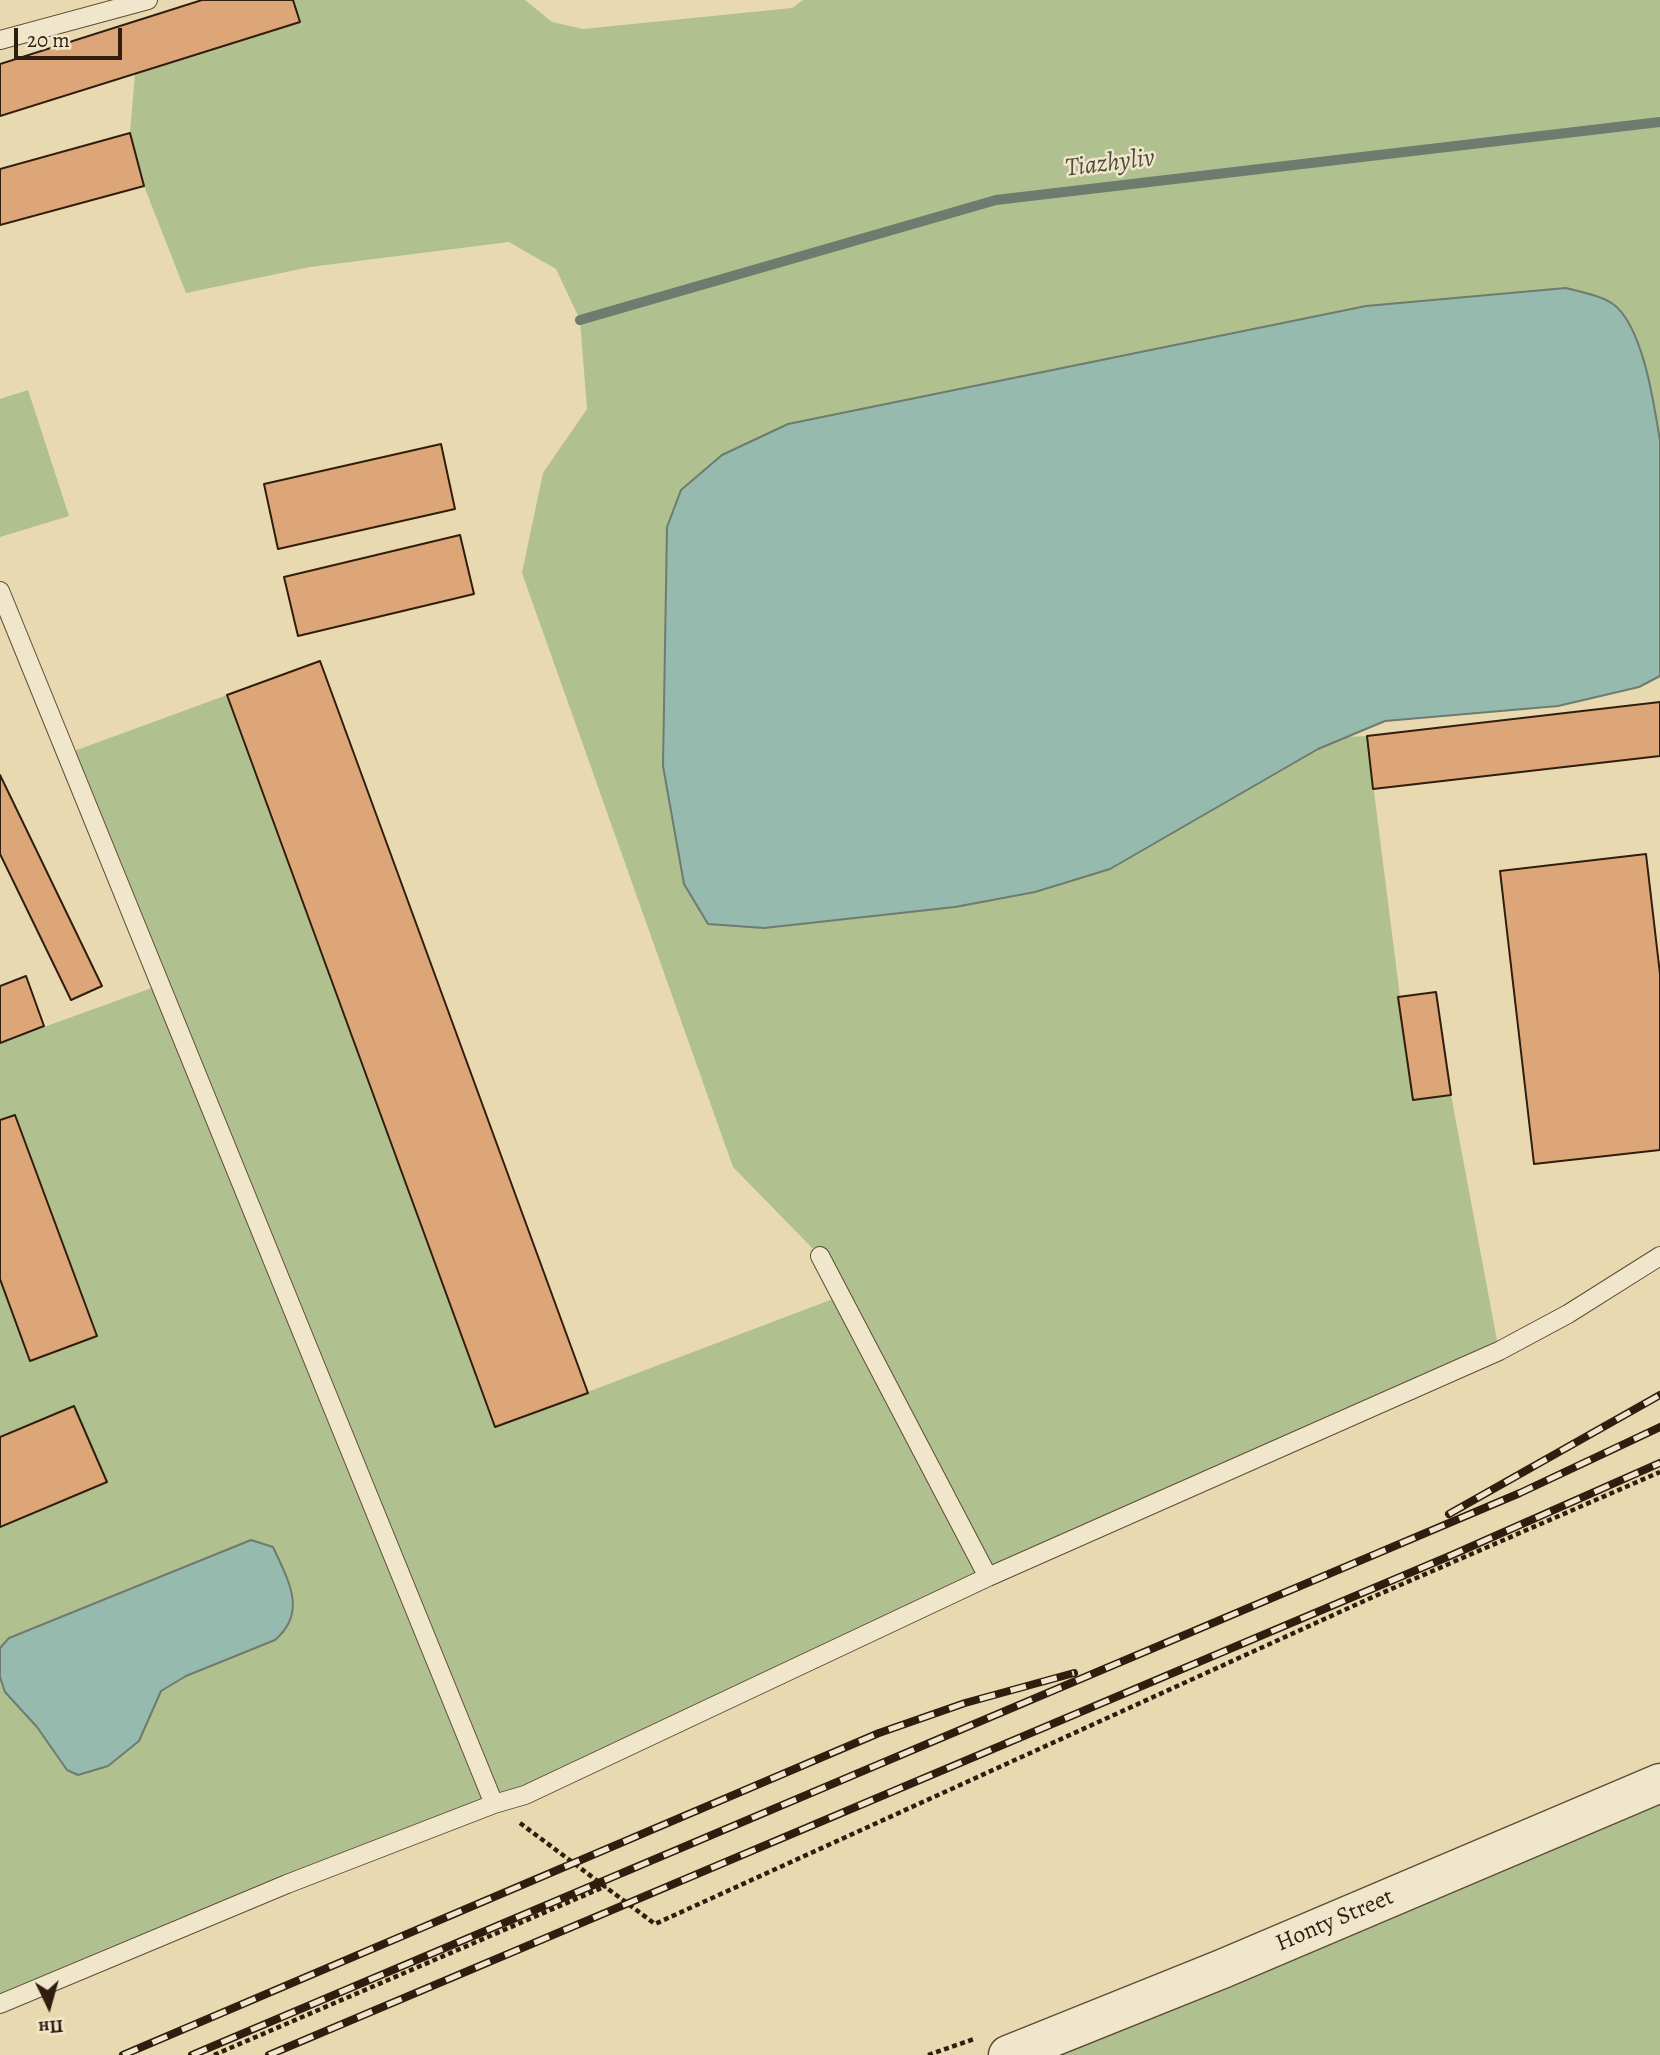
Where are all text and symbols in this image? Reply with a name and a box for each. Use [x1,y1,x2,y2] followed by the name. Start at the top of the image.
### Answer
[18,14,126,58] scale bar
[27,26,70,54] text: 20 m
[1063,143,1157,185] water label: Tiazhyliv
[1272,1883,1398,1959] street label: Honty Street
[14,1971,84,2041] north arrow
[37,2013,64,2041] text: Пн

